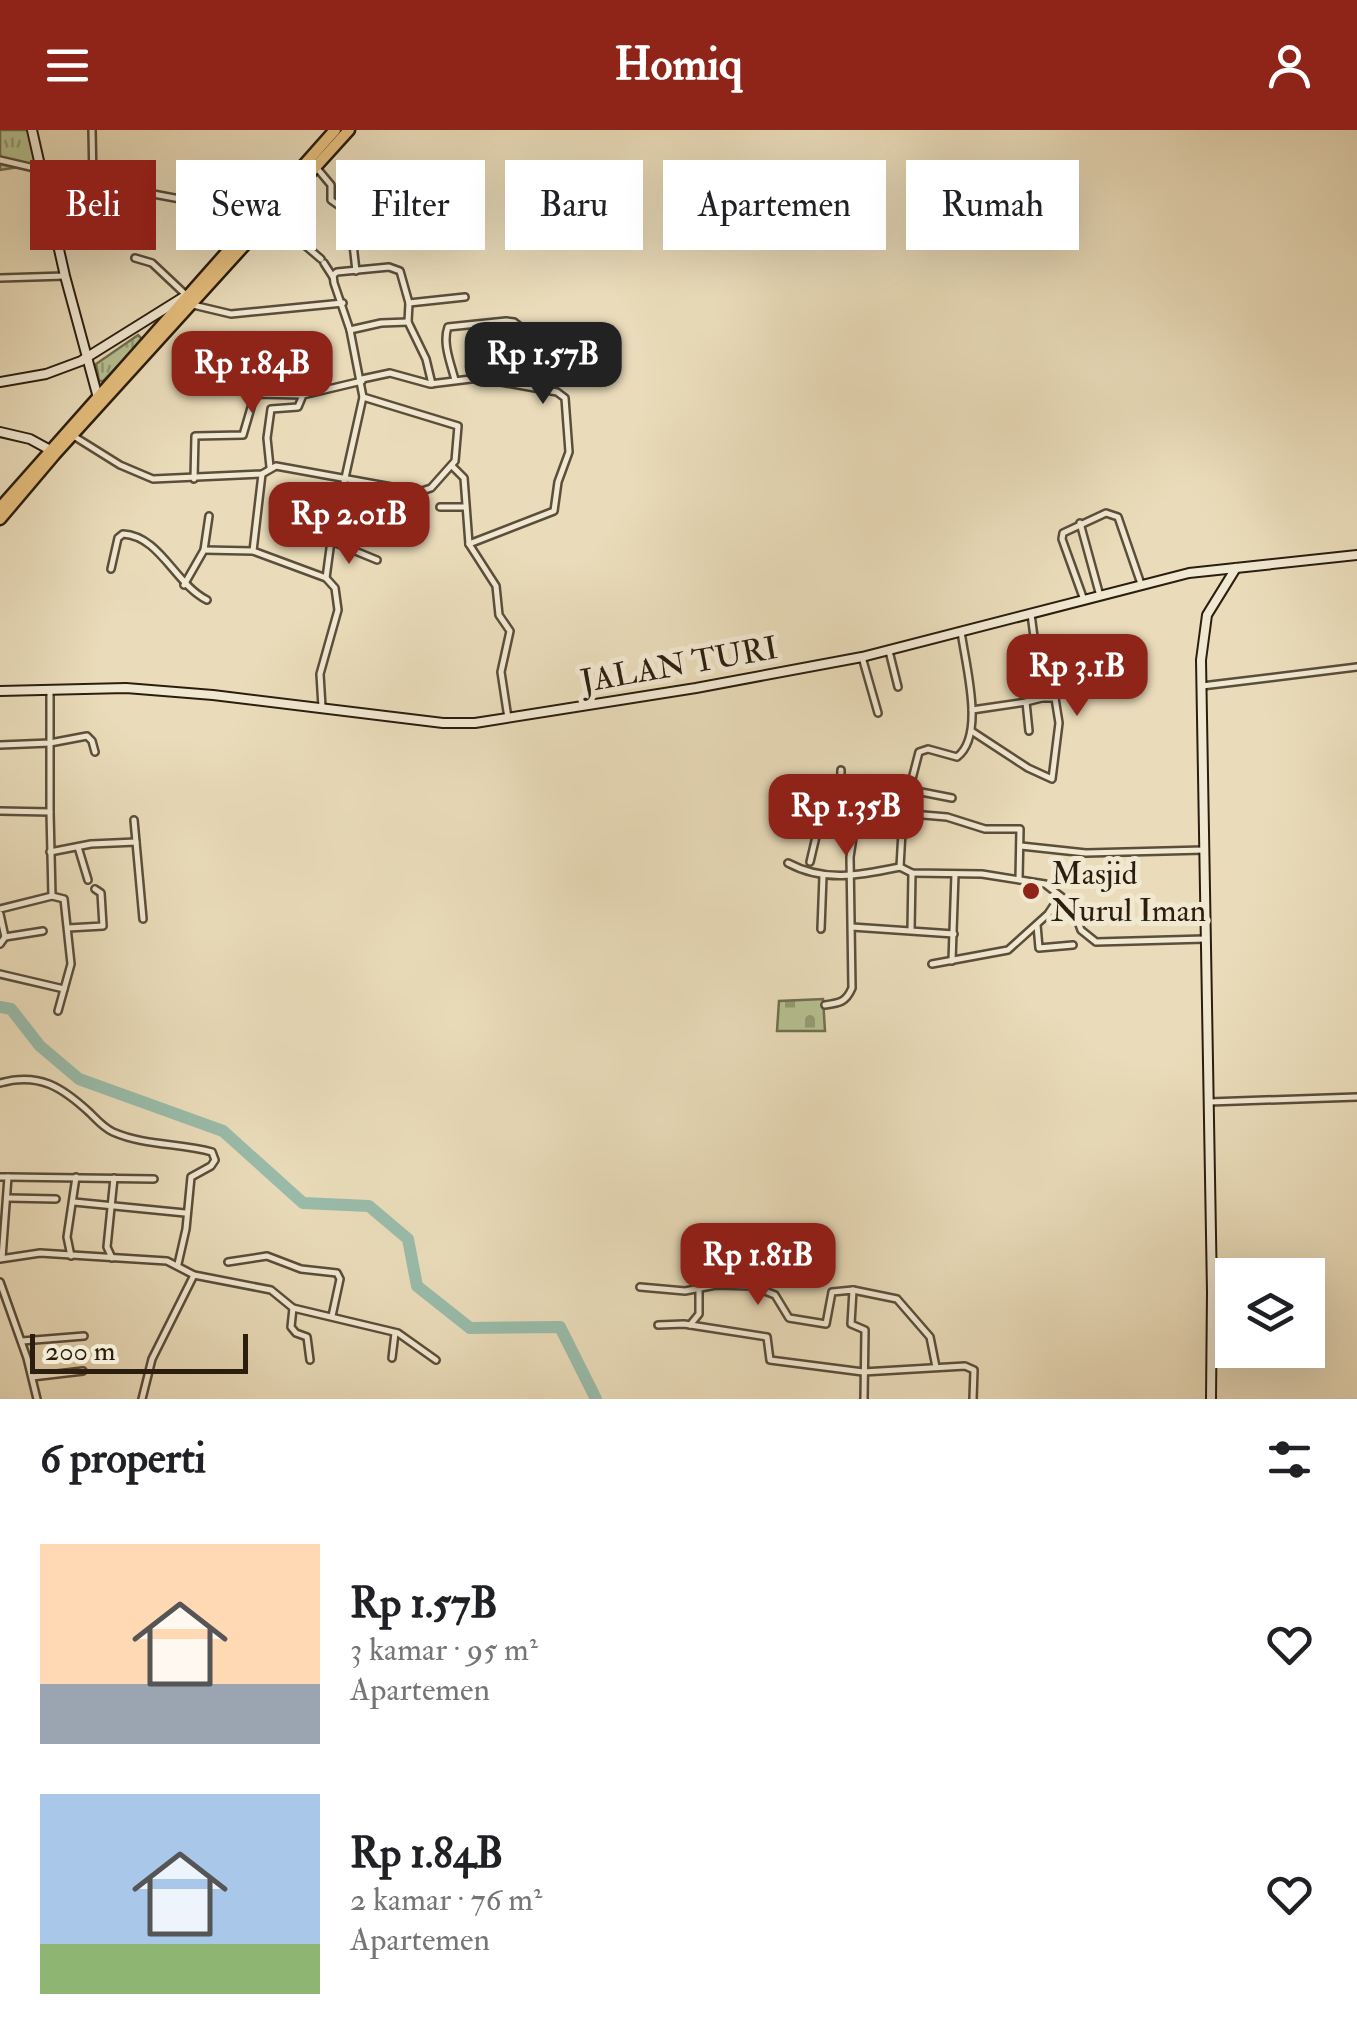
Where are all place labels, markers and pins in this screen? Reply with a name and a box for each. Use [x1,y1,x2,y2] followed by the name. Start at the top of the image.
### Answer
[440,322,646,407] pin: Rp 1.57B
[149,331,355,416] pin: Rp 1.84B
[246,482,452,567] pin: Rp 2.01B
[985,634,1169,719] pin: Rp 3.1B
[743,774,949,859] pin: Rp 1.35B
[1051,854,1206,931] place label: Masjid Nurul Iman
[1020,880,1042,902] marker: Masjid Nurul Iman
[655,1223,861,1308] pin: Rp 1.81B

